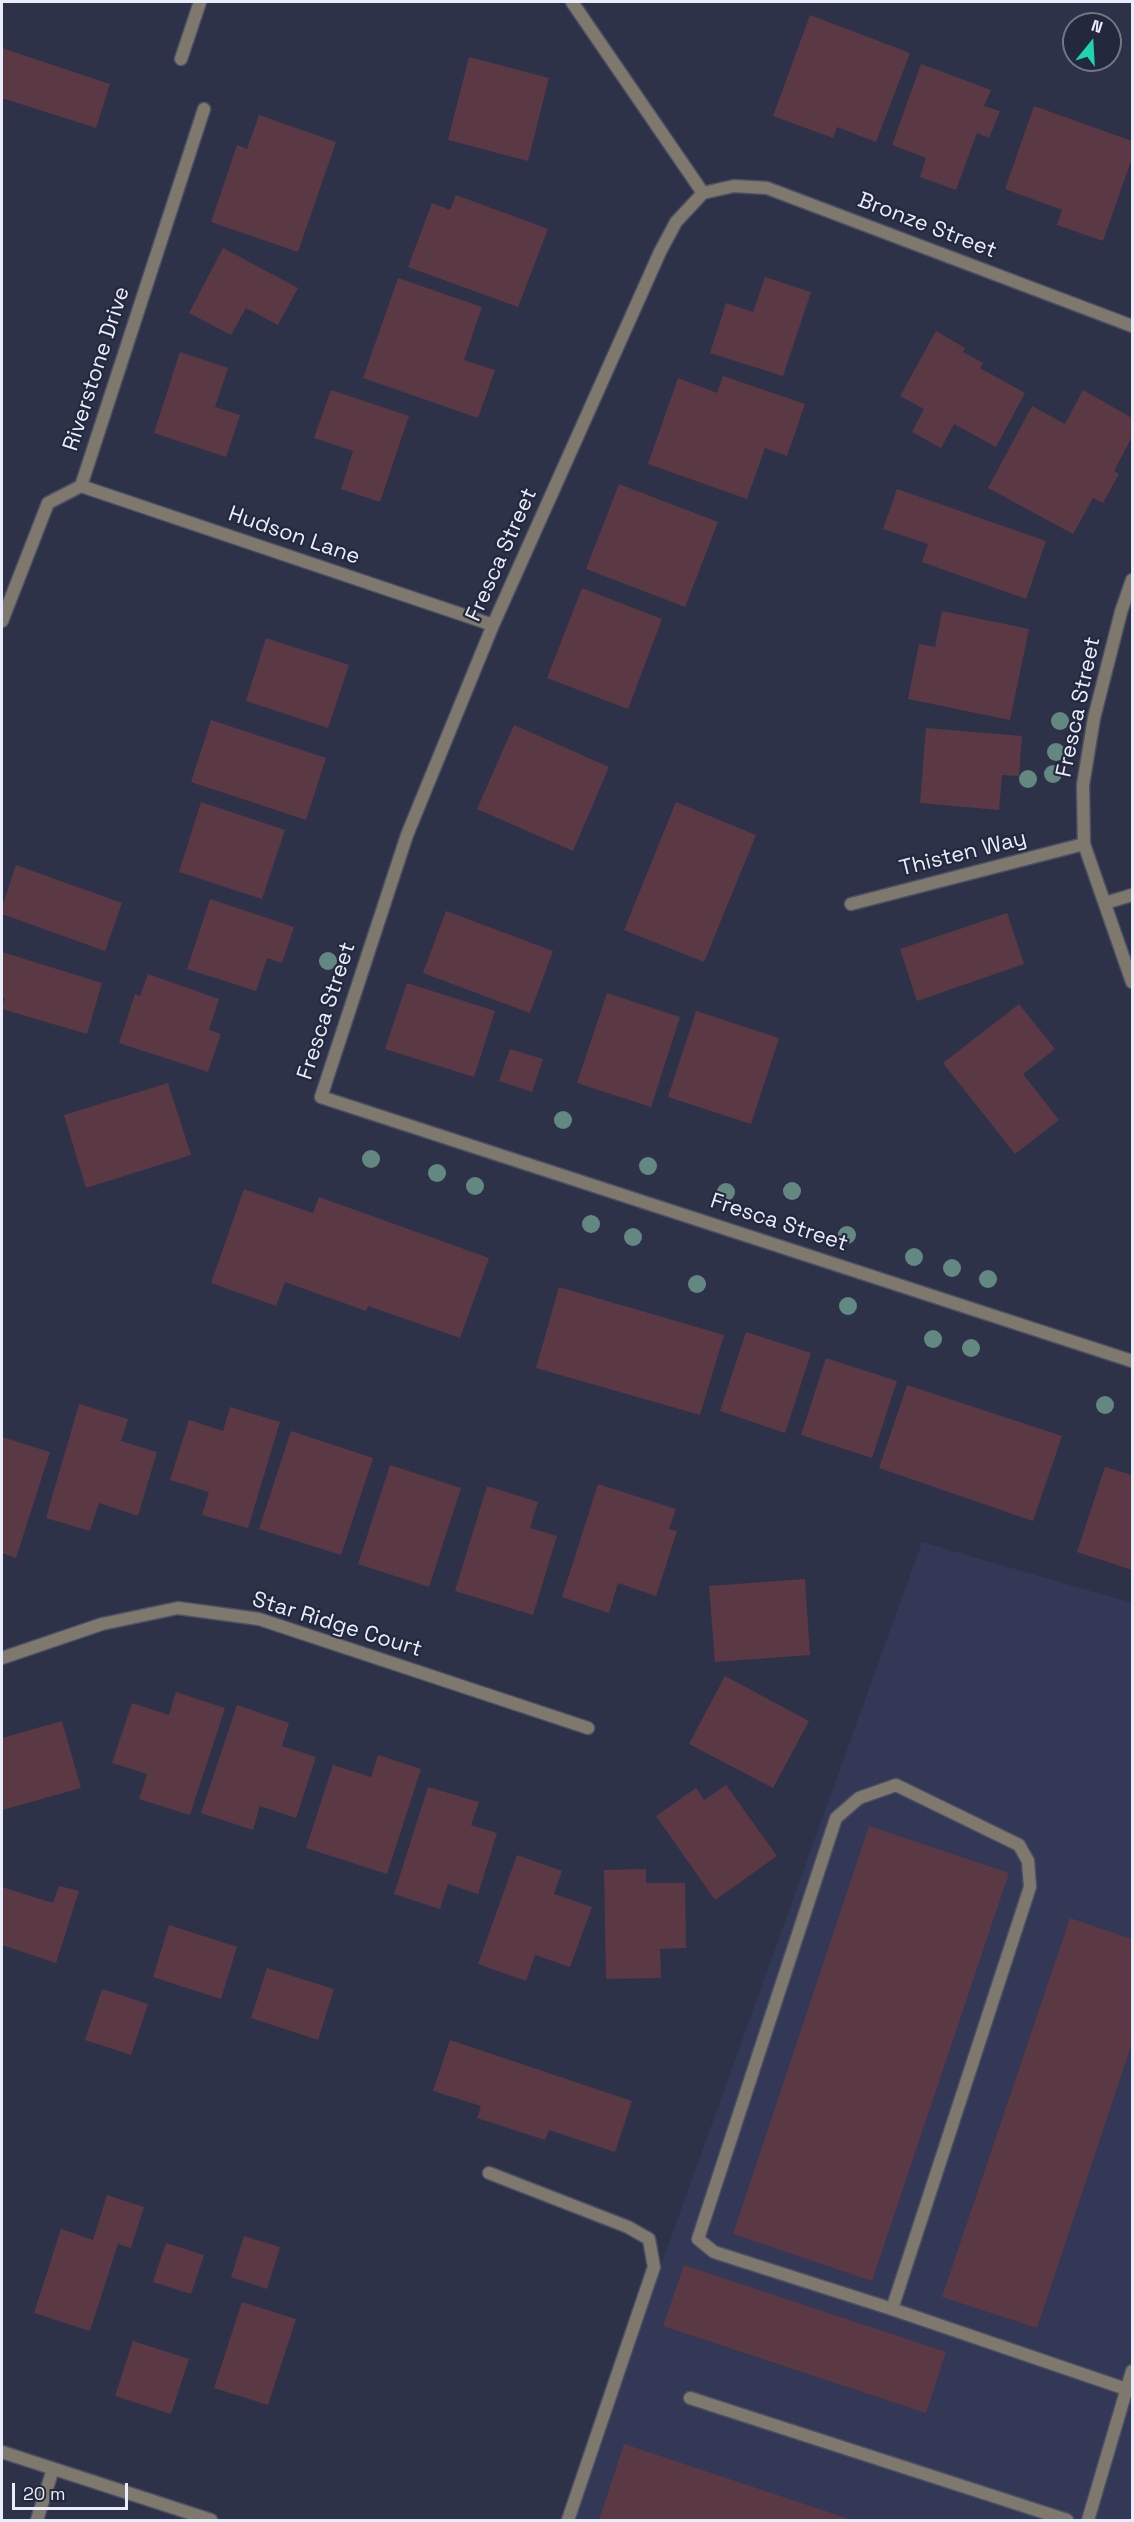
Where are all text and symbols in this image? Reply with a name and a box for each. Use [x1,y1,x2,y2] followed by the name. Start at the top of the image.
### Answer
[1062,12,1122,72] north arrow
[1089,15,1105,38] text: N
[854,187,1000,265] street label: Bronze Street
[58,283,136,455] street label: Riverstone Drive
[461,484,543,626] street label: Fresca Street
[225,501,363,571] street label: Hudson Lane
[1051,634,1107,780] street label: Fresca Street
[897,825,1029,883] street label: Thisten Way
[292,939,362,1083] street label: Fresca Street
[707,1188,851,1258] street label: Fresca Street
[249,1587,425,1663] street label: Star Ridge Court
[15,2471,130,2509] scale bar
[23,2482,66,2505] text: 20 m

